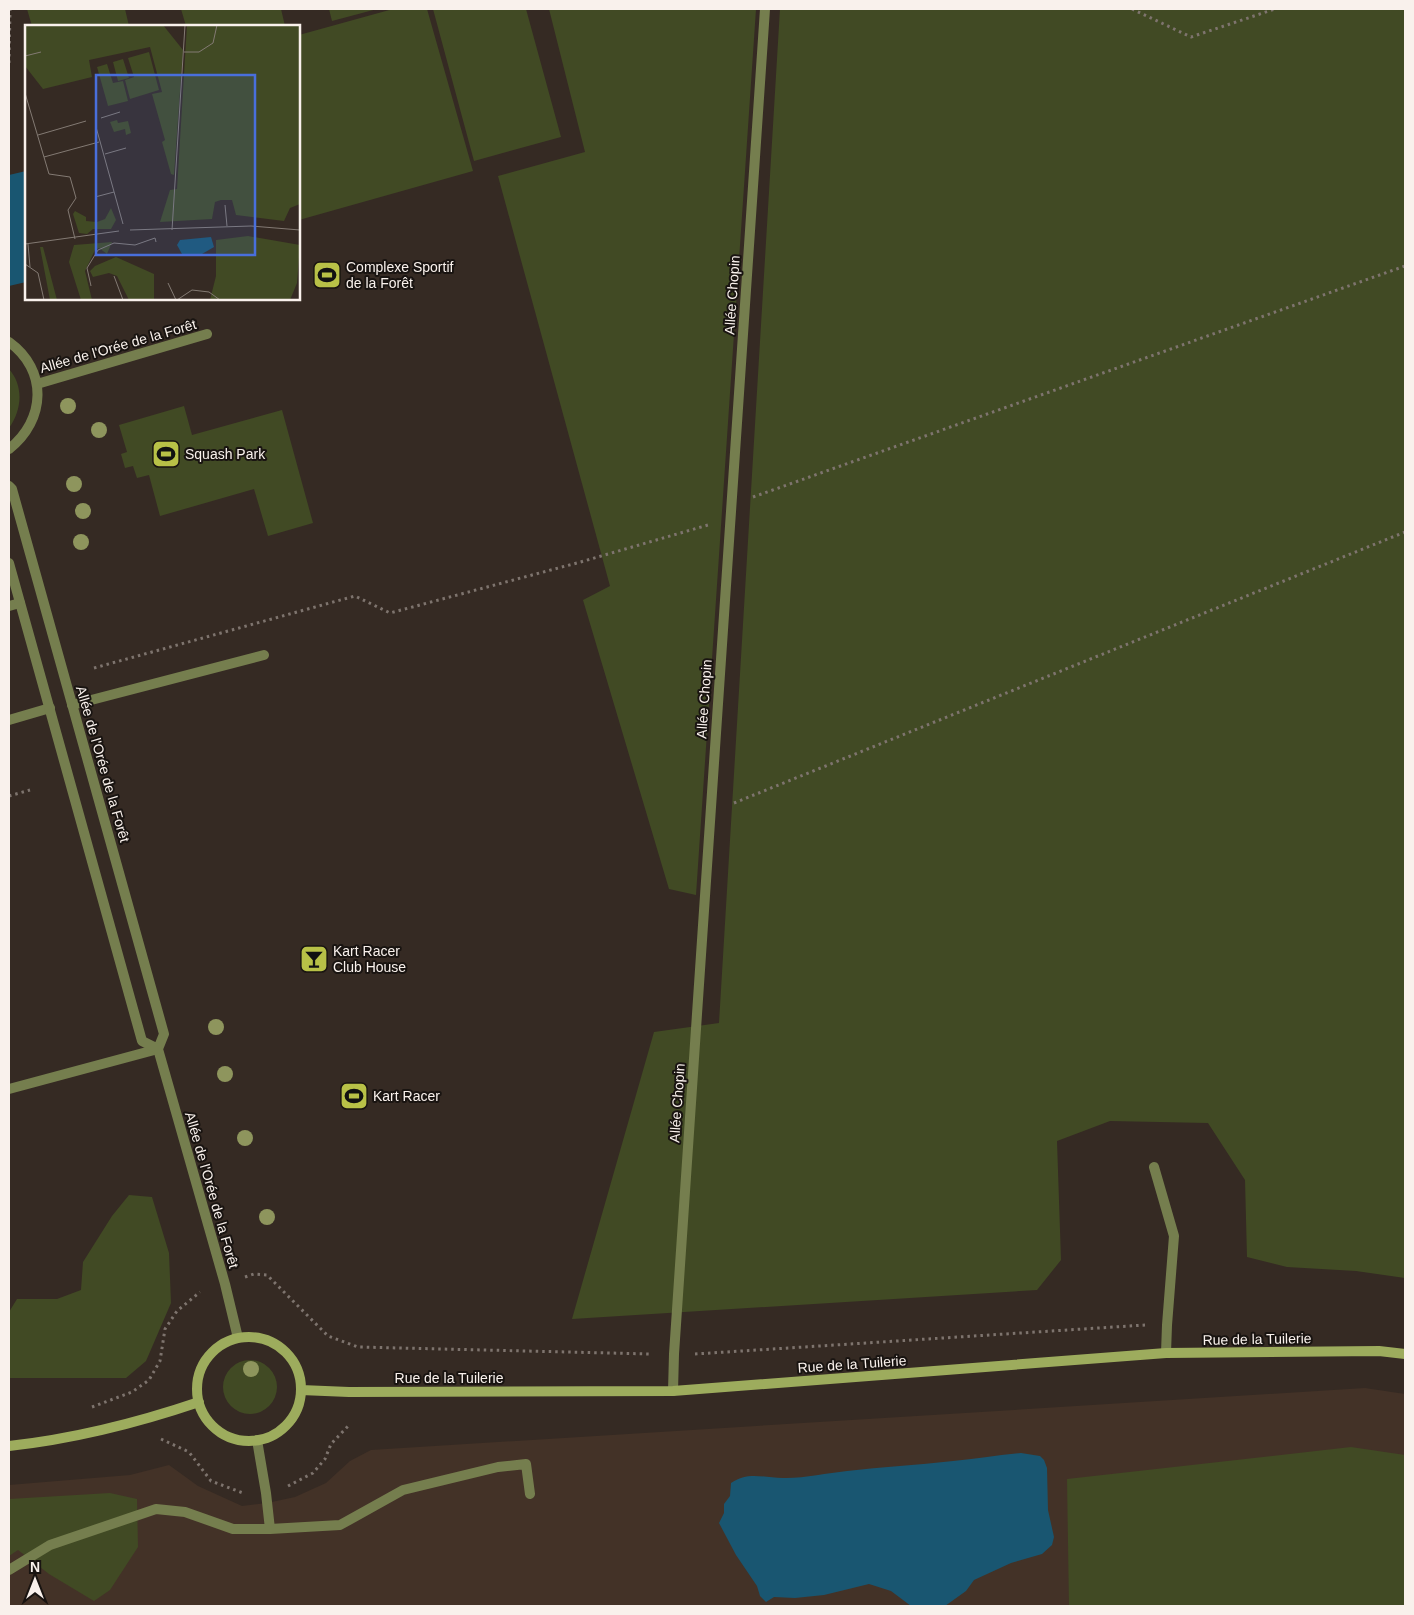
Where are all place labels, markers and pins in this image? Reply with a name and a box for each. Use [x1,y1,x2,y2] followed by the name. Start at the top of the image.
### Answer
[346,259,453,291] place label: Complexe Sportif de la Forêt
[312,260,342,290] sports icon: Complexe Sportif de la Forêt
[151,439,181,469] sports icon: Squash Park
[185,446,266,462] place label: Squash Park
[333,943,406,975] place label: Kart Racer Club House
[299,944,329,974] bar icon: Kart Racer Club House
[339,1081,369,1111] sports icon: Kart Racer
[373,1088,440,1104] place label: Kart Racer

